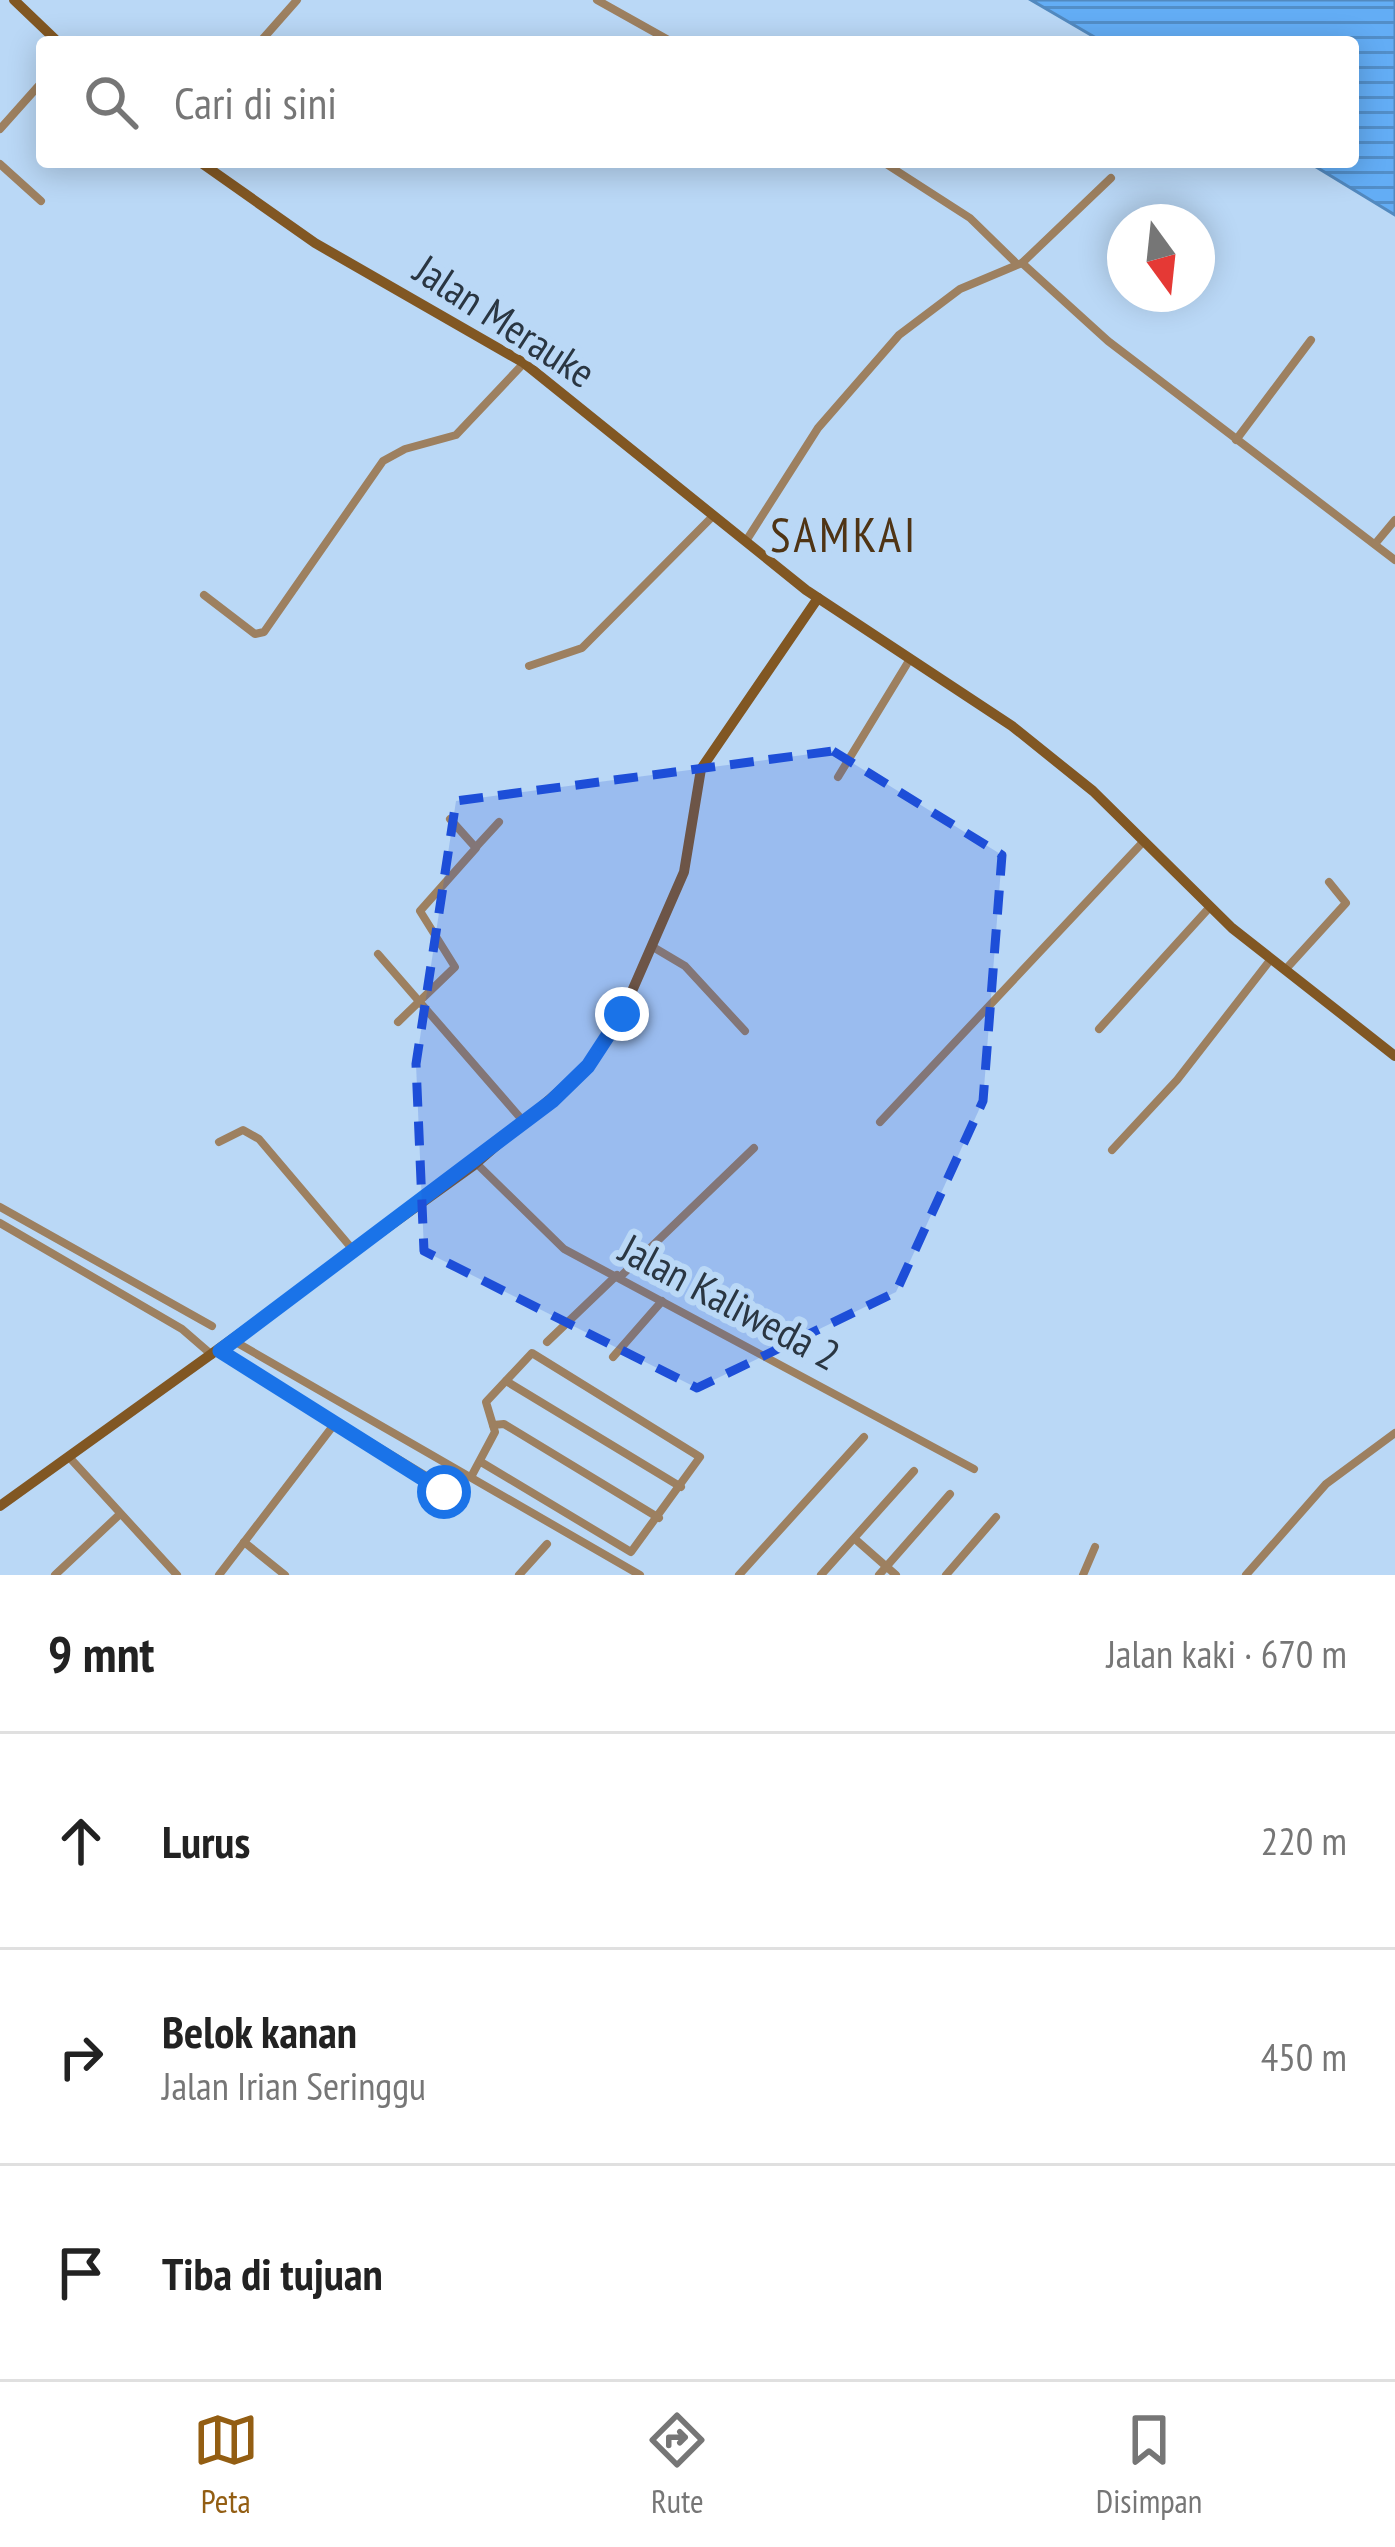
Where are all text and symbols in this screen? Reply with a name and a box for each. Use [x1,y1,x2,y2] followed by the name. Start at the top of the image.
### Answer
[36,36,1359,168] search box
[78,69,144,135] icon: search
[174,73,337,131] text: Cari di sini
[1107,204,1215,312] north arrow
[403,241,606,399] street label: Jalan Merauke
[770,503,918,565] district label: SAMKAI
[595,987,649,1041] route end
[609,1220,850,1382] street label: Jalan Kaliweda 2
[417,1465,471,1519] route start
[48,1620,154,1686] text: 9 mnt
[1106,1628,1347,1679] text: Jalan kaki · 670 m
[48,1808,114,1874] icon: ahead
[162,1812,250,1870] text: Lurus
[1261,1815,1347,1866] text: 220 m
[162,2002,357,2060] text: Belok kanan
[48,2024,114,2090] icon: right
[1261,2031,1347,2082] text: 450 m
[162,2060,426,2111] text: Jalan Irian Seringgu
[48,2240,114,2306] icon: arrive
[162,2244,383,2302] text: Tiba di tujuan
[193,2407,259,2522] tab: Peta
[644,2407,710,2522] tab: Rute
[1096,2407,1202,2522] tab: Disimpan

